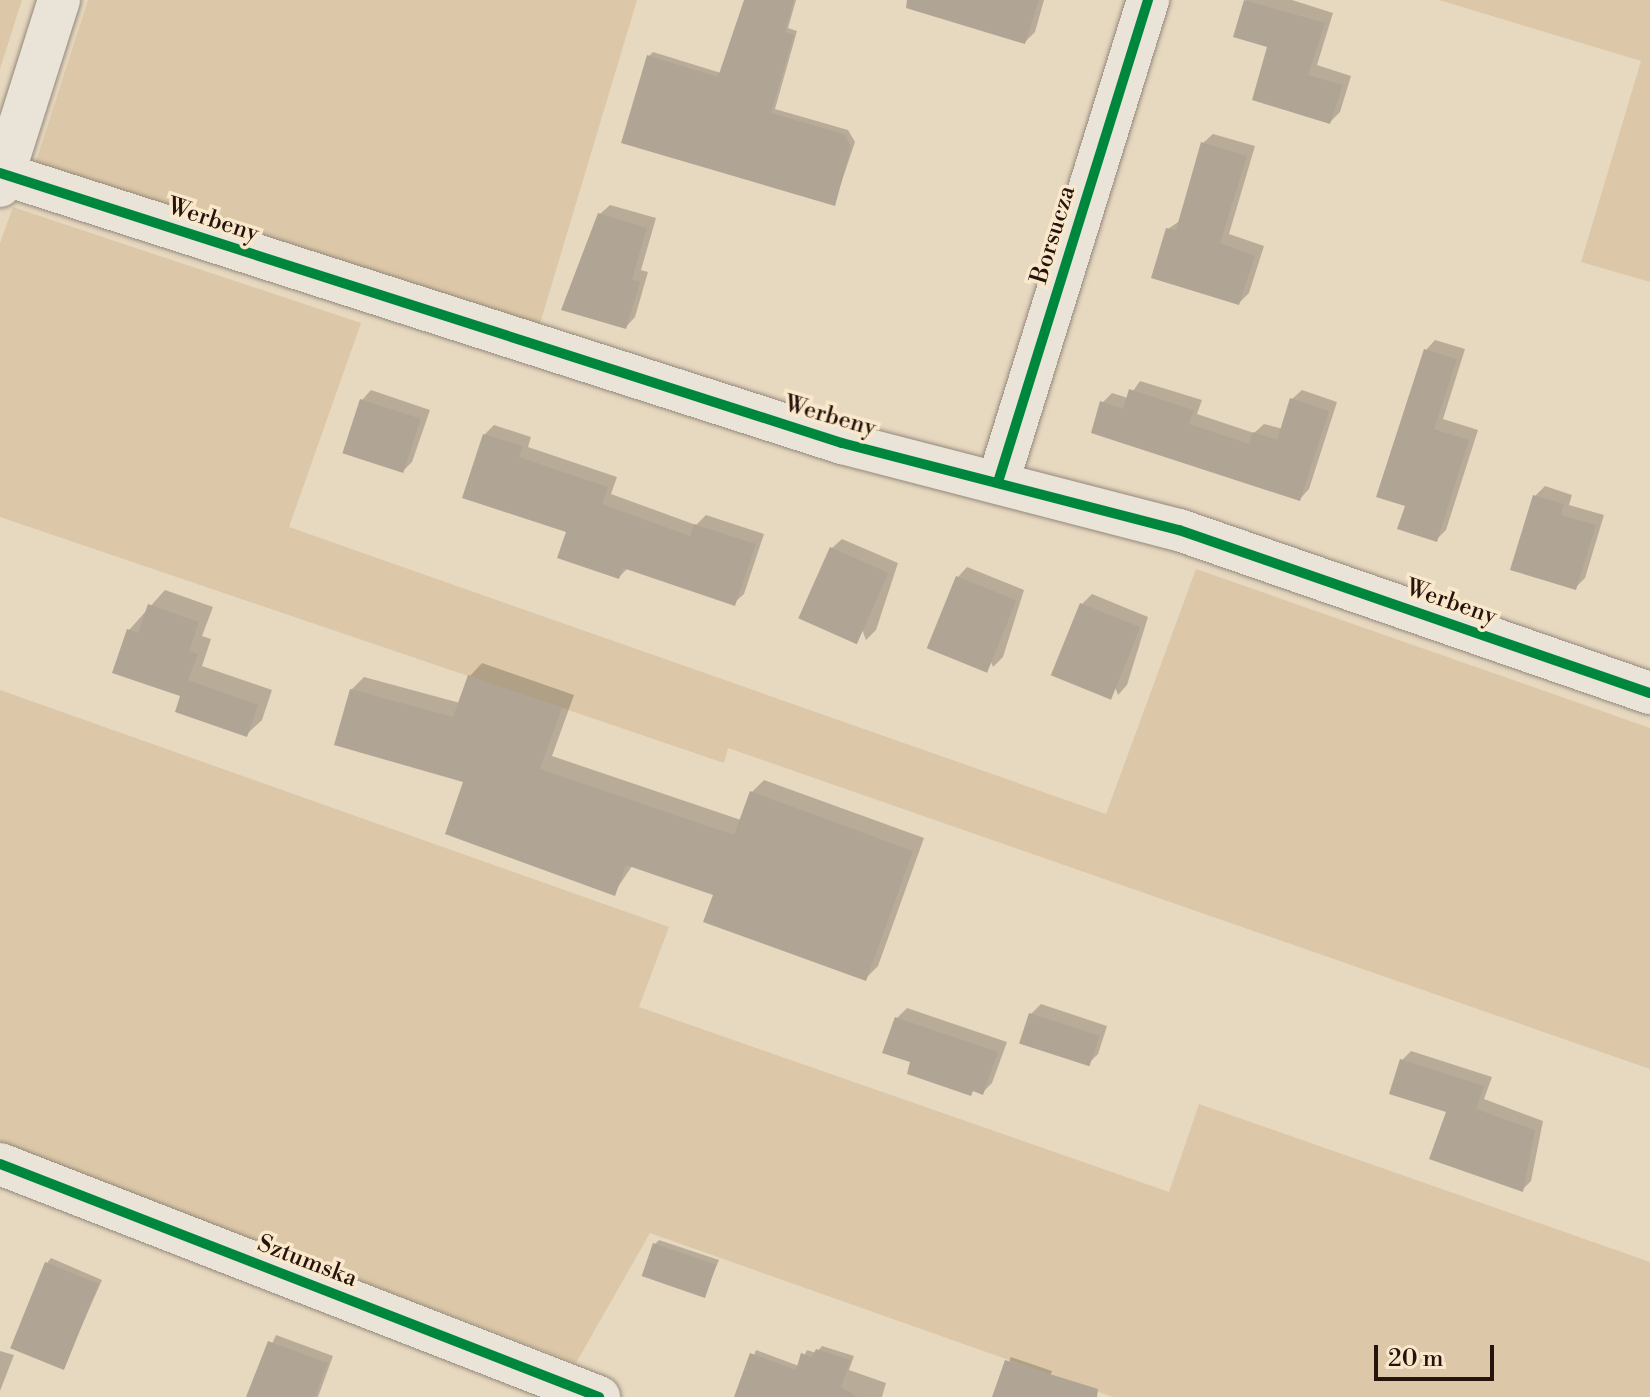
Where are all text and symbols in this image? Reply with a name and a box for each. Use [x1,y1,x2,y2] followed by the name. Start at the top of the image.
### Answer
[1026,183,1082,287] street label: Borsucza
[164,193,262,249] street label: Werbeny
[781,390,879,444] street label: Werbeny
[1402,574,1500,632] street label: Werbeny
[253,1230,361,1294] street label: Sztumska
[1378,1329,1498,1379] scale bar
[1388,1344,1444,1374] text: 20 m

